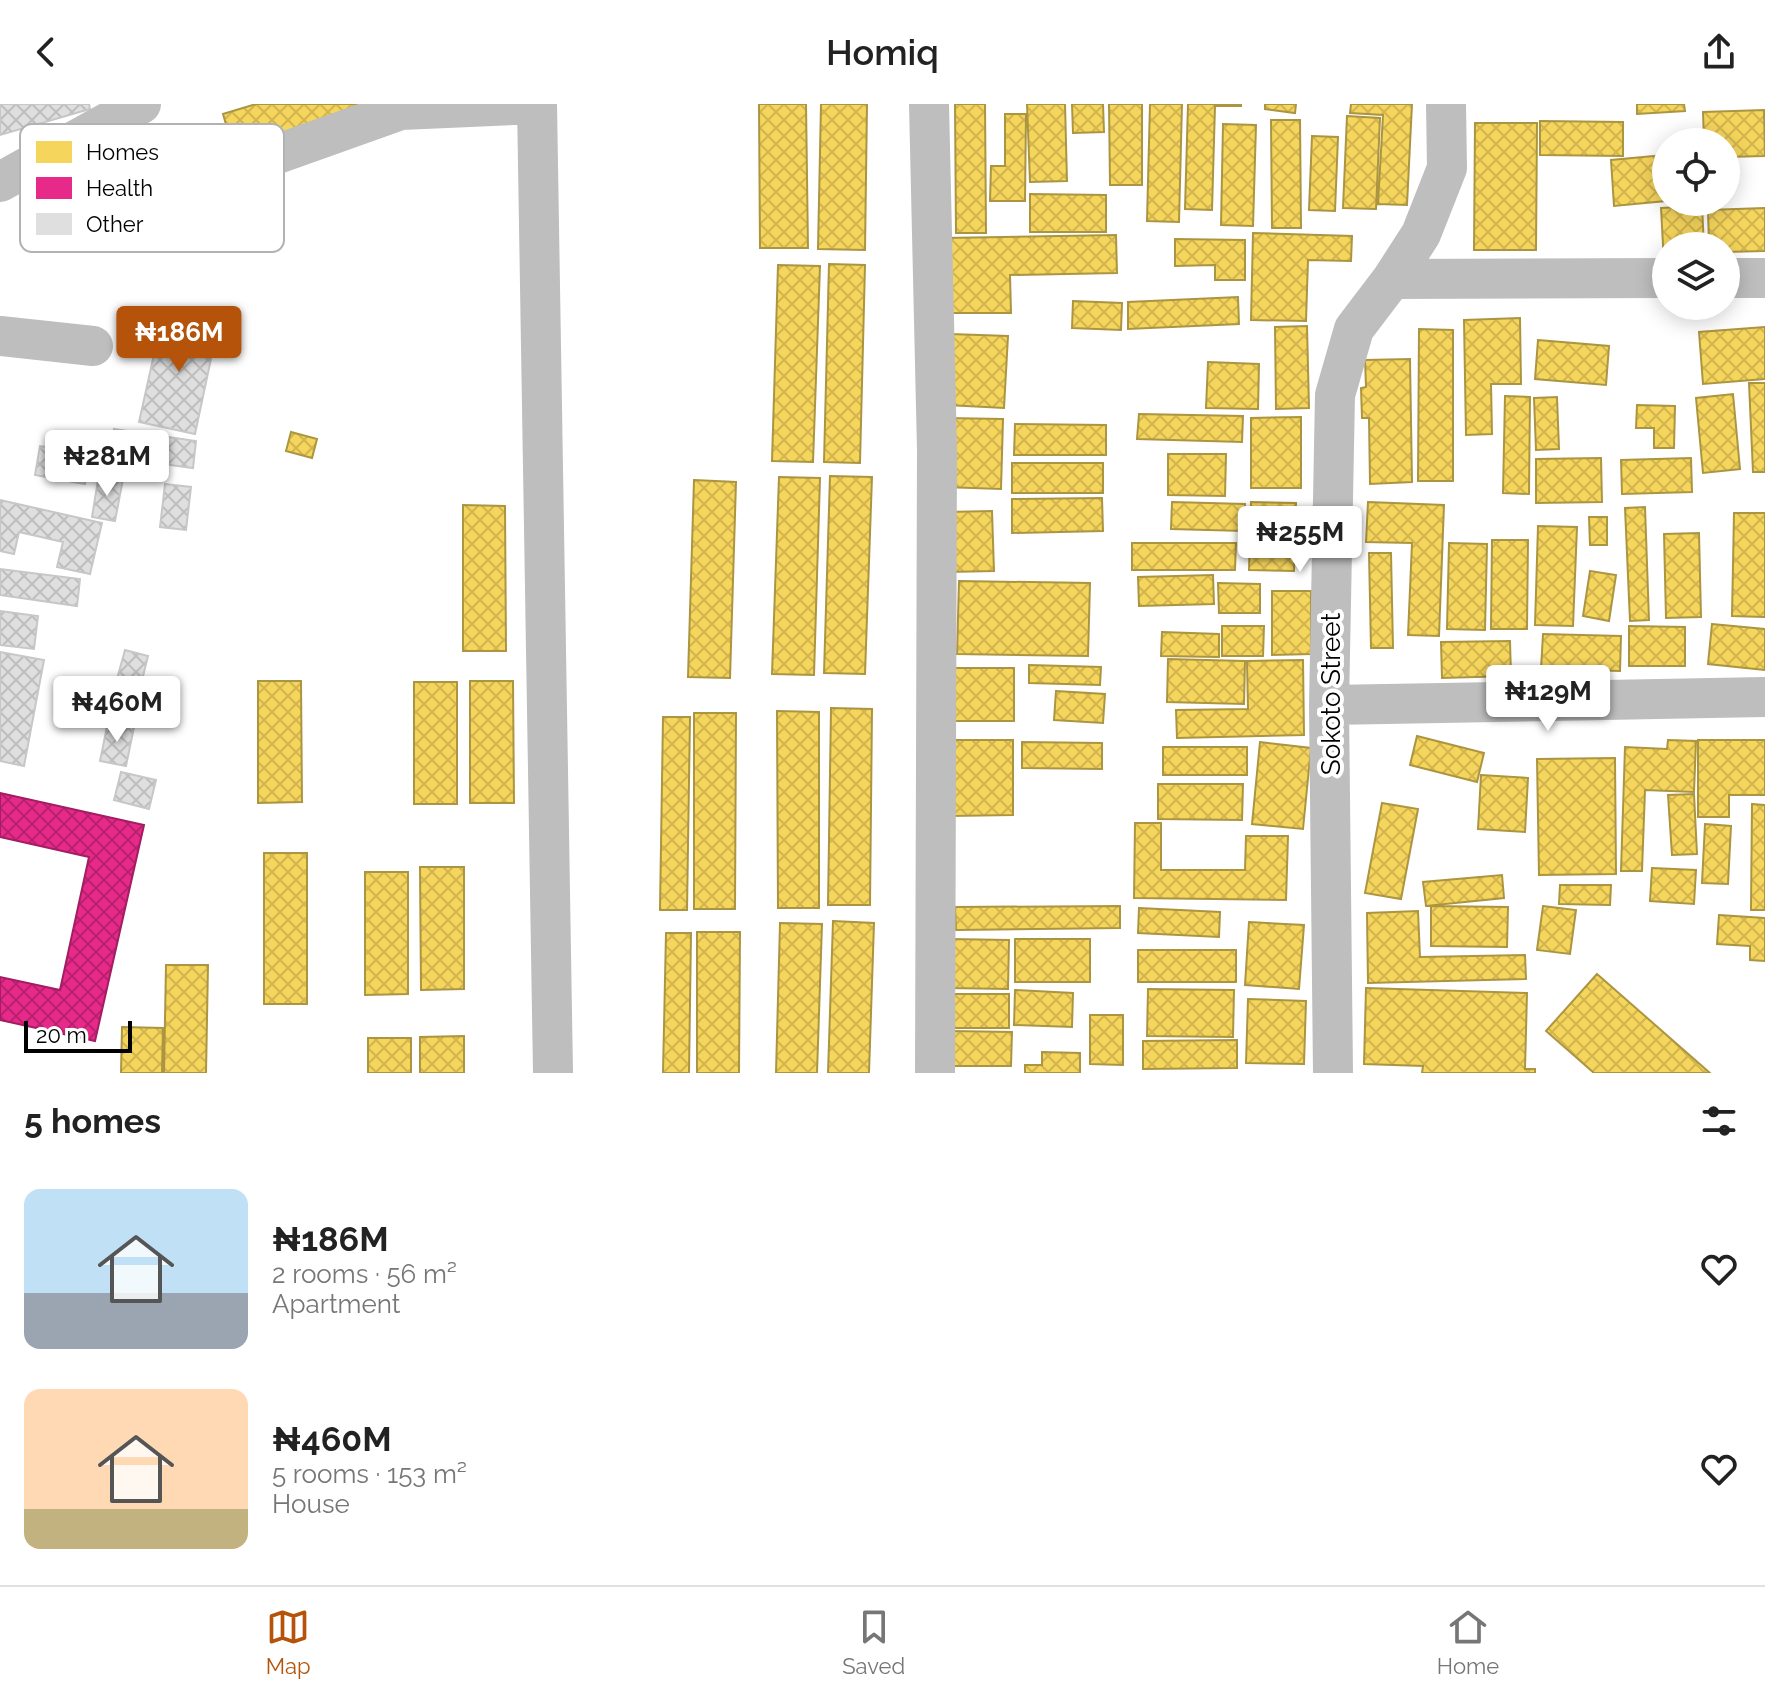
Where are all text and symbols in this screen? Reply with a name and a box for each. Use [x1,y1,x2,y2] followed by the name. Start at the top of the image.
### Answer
[24,30,68,74] icon: back
[1697,30,1741,74] icon: share
[826,31,939,73] text: Homiq
[20,124,284,252] legend
[1652,128,1740,320] map controls
[1652,128,1740,216] button: locate
[86,139,159,165] text: Homes
[86,175,153,201] text: Health
[86,211,144,237] text: Other
[1652,232,1740,320] button: layers
[123,306,235,374] pin: ₦186M
[134,317,224,347] text: ₦186M
[51,430,163,498] pin: ₦281M
[63,441,151,471] text: ₦281M
[1244,506,1356,574] pin: ₦255M
[1256,517,1344,547] text: ₦255M
[1316,613,1346,775] street label: Sokoto Street
[1492,665,1604,733] pin: ₦129M
[61,676,173,744] pin: ₦460M
[1504,676,1592,706] text: ₦129M
[71,687,163,717] text: ₦460M
[24,1017,132,1053] scale bar
[36,1022,87,1048] text: 20 m
[1697,1099,1741,1143] icon: filters
[24,1101,161,1141] text: 5 homes
[272,1219,389,1259] text: ₦186M
[88,1221,184,1317] icon: home
[1697,1247,1741,1291] icon: heart
[272,1259,457,1289] text: 2 rooms · 56 m²
[272,1289,401,1319] text: Apartment
[272,1419,392,1459] text: ₦460M
[88,1421,184,1517] icon: home
[1697,1447,1741,1491] icon: heart
[272,1459,467,1489] text: 5 rooms · 153 m²
[272,1489,350,1519] text: House
[266,1605,311,1679] tab: Map
[842,1605,905,1679] tab: Saved
[1437,1605,1499,1679] tab: Home

